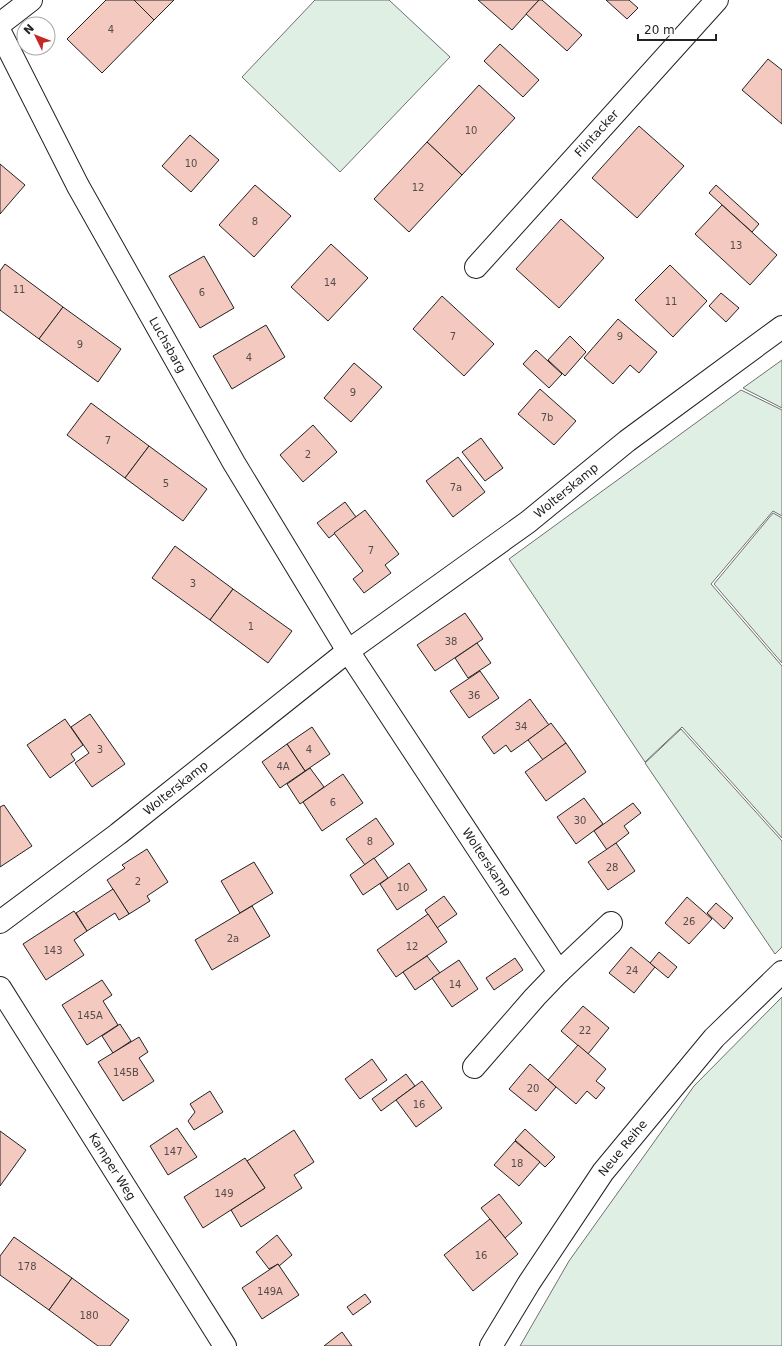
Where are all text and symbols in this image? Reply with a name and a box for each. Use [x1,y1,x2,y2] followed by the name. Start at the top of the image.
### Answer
[16,16,56,56] north arrow
[638,16,716,42] scale bar
[21,22,37,37] text: N
[644,23,675,37] text: 20 m
[108,24,114,35] house number: 4
[572,107,622,160] street label: Flintacker
[465,125,477,136] house number: 10
[185,158,197,169] house number: 10
[412,182,424,193] house number: 12
[252,216,258,227] house number: 8
[730,240,742,251] house number: 13
[324,277,336,288] house number: 14
[13,284,25,295] house number: 11
[199,287,205,298] house number: 6
[665,296,677,307] house number: 11
[146,314,189,375] street label: Luchsbarg
[450,331,456,342] house number: 7
[617,331,623,342] house number: 9
[77,339,83,350] house number: 9
[246,352,252,363] house number: 4
[350,387,356,398] house number: 9
[541,412,553,423] house number: 7b
[105,435,111,446] house number: 7
[305,449,311,460] house number: 2
[531,460,601,521] street label: Wolterskamp
[163,478,169,489] house number: 5
[450,482,462,493] house number: 7a
[368,545,374,556] house number: 7
[190,578,196,589] house number: 3
[248,621,254,632] house number: 1
[445,636,457,647] house number: 38
[468,690,480,701] house number: 36
[515,721,527,732] house number: 34
[97,744,103,755] house number: 3
[306,744,312,755] house number: 4
[141,758,211,818] street label: Wolterskamp
[276,761,290,772] house number: 4A
[330,797,336,808] house number: 6
[574,815,586,826] house number: 30
[459,825,514,899] street label: Wolterskamp
[367,836,373,847] house number: 8
[606,862,618,873] house number: 28
[135,876,141,887] house number: 2
[397,882,409,893] house number: 10
[683,916,695,927] house number: 26
[227,933,239,944] house number: 2a
[406,941,418,952] house number: 12
[43,945,63,956] house number: 143
[626,965,638,976] house number: 24
[449,979,461,990] house number: 14
[77,1010,103,1021] house number: 145A
[579,1025,591,1036] house number: 22
[113,1067,139,1078] house number: 145B
[527,1083,539,1094] house number: 20
[413,1099,425,1110] house number: 16
[595,1117,650,1179] street label: Neue Reihe
[86,1130,139,1203] street label: Kamper Weg
[163,1146,183,1157] house number: 147
[511,1158,523,1169] house number: 18
[214,1188,234,1199] house number: 149
[475,1250,487,1261] house number: 16
[17,1261,37,1272] house number: 178
[257,1286,283,1297] house number: 149A
[79,1310,99,1321] house number: 180

